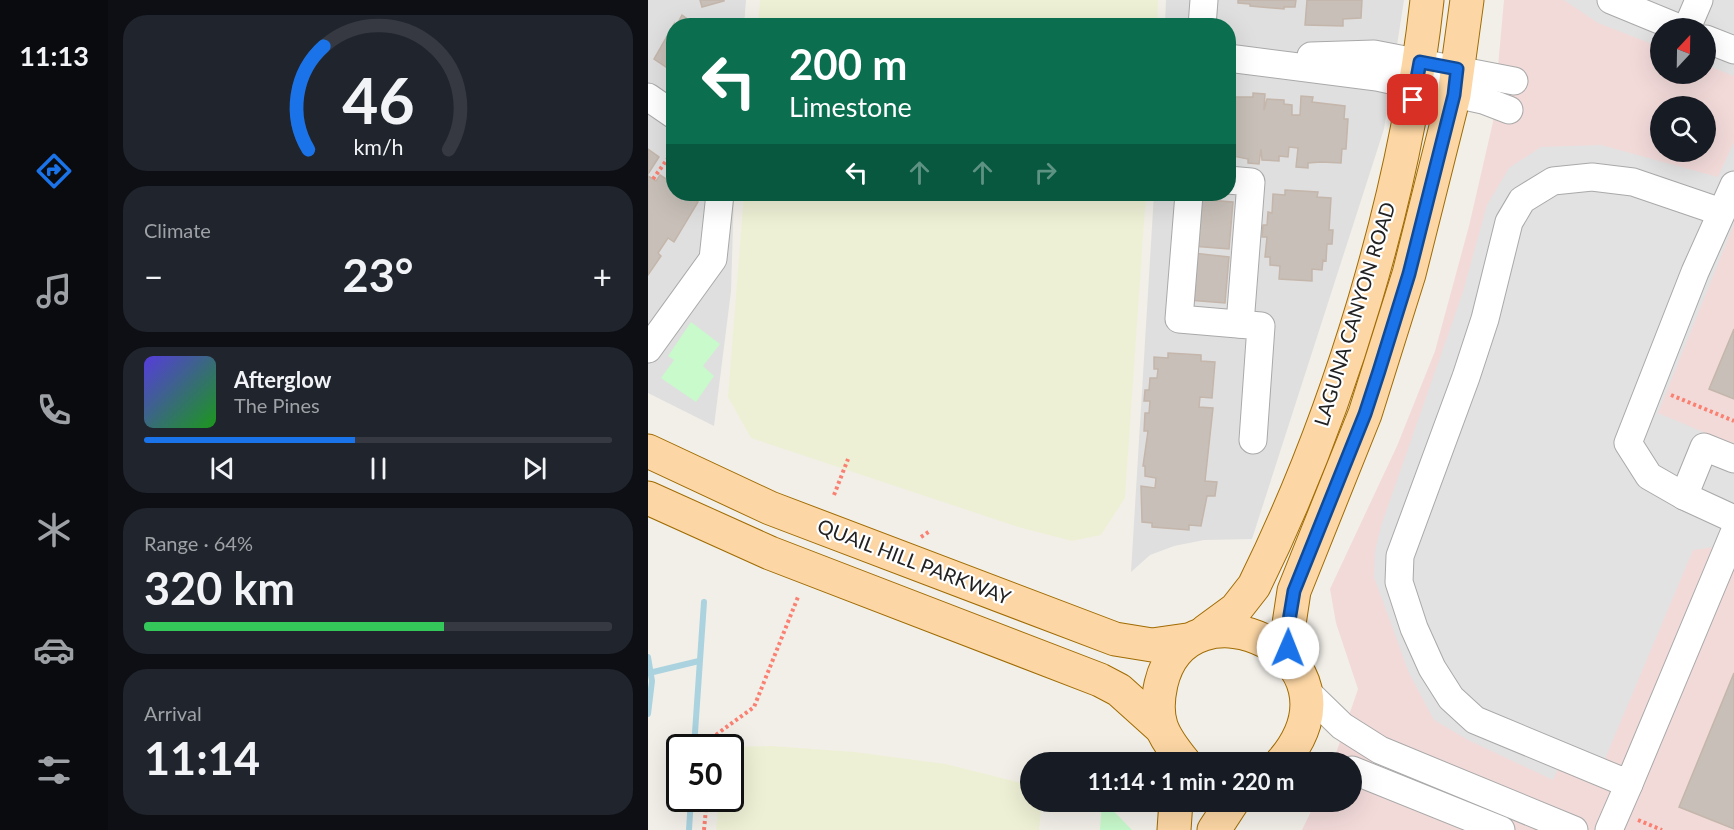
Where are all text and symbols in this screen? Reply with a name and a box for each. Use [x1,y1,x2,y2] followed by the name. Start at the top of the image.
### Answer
[1650,18,1716,84] north arrow
[1650,18,1716,162] map controls
[19,39,89,72] text: 11:13
[789,39,907,89] text: 200 m
[690,42,768,120] icon: left
[342,62,414,137] text: 46
[1387,74,1438,125] pin
[1396,83,1429,116] icon: arrive
[789,90,912,123] text: Limestone
[1650,96,1716,162] button: search
[353,134,403,160] text: km/h
[33,150,75,192] icon: directions
[840,156,873,189] icon: left
[903,156,936,189] icon: ahead
[966,156,999,189] icon: ahead
[1029,156,1062,189] icon: right
[1308,199,1400,429] street label: LAGUNA CANYON ROAD
[144,218,211,242] text: Climate
[343,248,413,302] text: 23°
[144,256,163,296] text: −
[593,256,612,296] text: +
[33,270,75,312] icon: music
[234,366,331,393] text: Afterglow
[33,389,75,431] icon: phone
[234,393,320,417] text: The Pines
[206,452,239,485] icon: previous
[362,452,395,485] icon: pause
[518,452,551,485] icon: next
[33,509,75,551] icon: climate
[814,513,1015,609] street label: QUAIL HILL PARKWAY
[144,531,253,555] text: Range · 64%
[144,561,295,615] text: 320 km
[1256,616,1320,680] position arrow
[33,629,75,671] icon: car
[144,701,202,725] text: Arrival
[144,731,260,785] text: 11:14
[666,734,744,812] speed limit sign: 50
[33,749,75,791] icon: filters
[1088,768,1294,795] text: 11:14 · 1 min · 220 m

